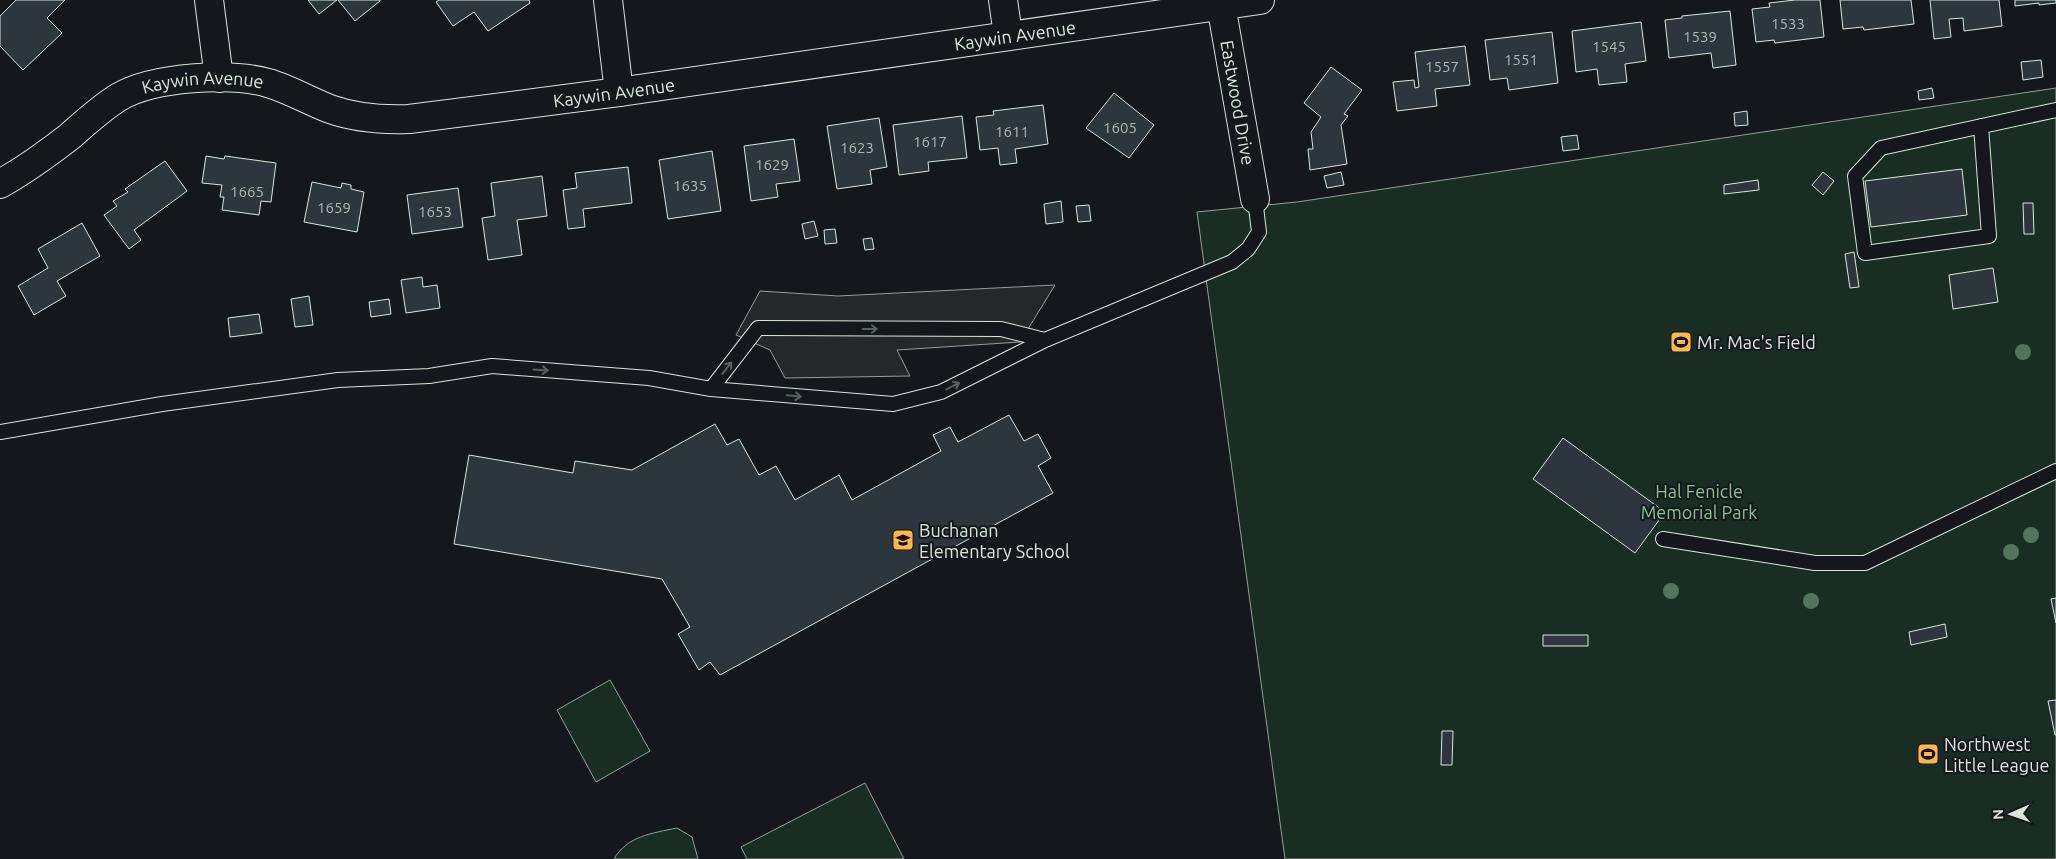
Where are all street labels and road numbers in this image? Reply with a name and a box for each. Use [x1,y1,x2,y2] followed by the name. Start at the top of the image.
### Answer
[953,17,1077,54] street label: Kaywin Avenue
[1217,38,1259,167] street label: Eastwood Drive
[139,67,265,97] street label: Kaywin Avenue
[552,74,676,110] street label: Kaywin Avenue

